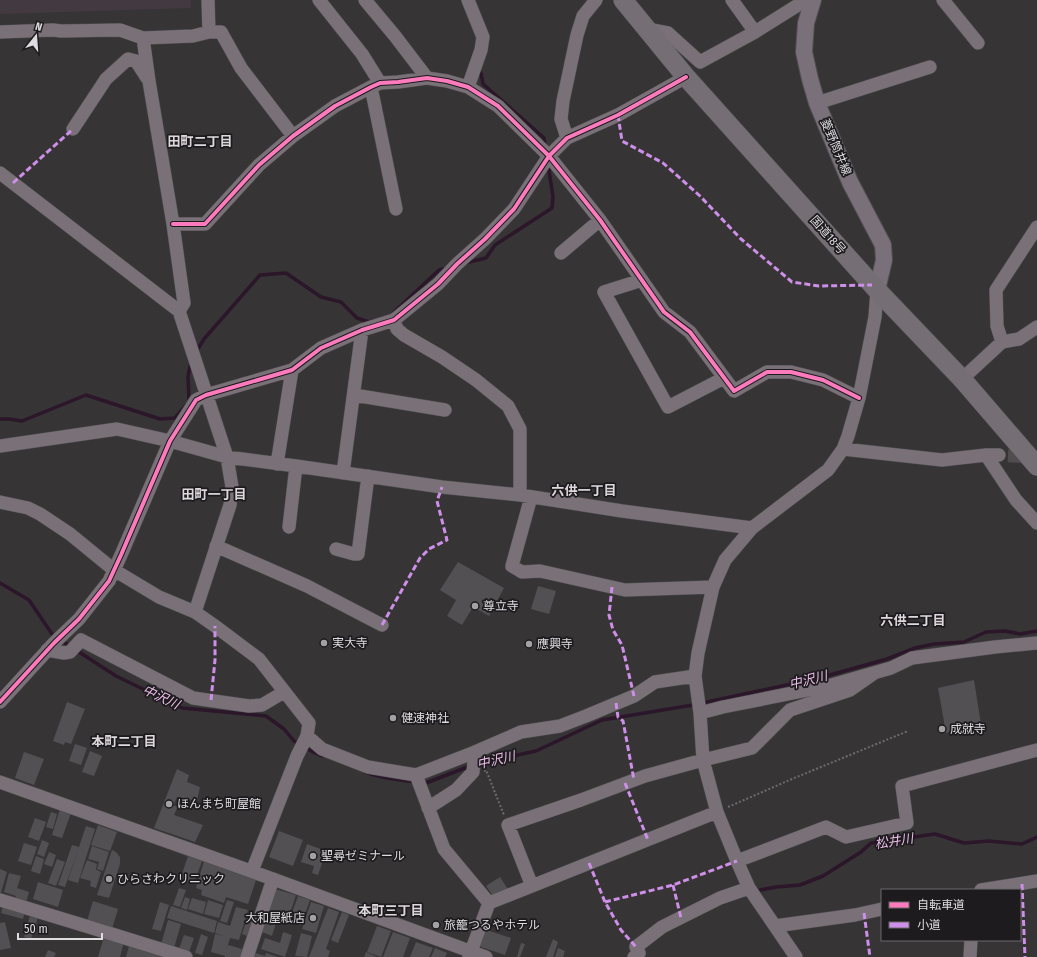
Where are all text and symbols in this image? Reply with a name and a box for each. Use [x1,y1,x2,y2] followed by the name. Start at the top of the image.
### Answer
[16,16,56,56] north arrow
[34,20,44,34] text: N
[818,117,854,177] street label: 菱野筒井線
[167,134,233,149] district label: 田町二丁目
[807,213,849,257] street label: 国道18号
[551,483,617,498] district label: 六供一丁目
[181,487,247,502] district label: 田町一丁目
[483,599,519,613] place label: 尊立寺
[470,601,480,611] marker: 尊立寺
[880,613,946,628] district label: 六供二丁目
[332,636,368,650] place label: 実大寺
[537,637,573,651] place label: 應興寺
[319,638,329,648] marker: 実大寺
[524,639,534,649] marker: 應興寺
[787,668,831,692] water label: 中沢川
[140,682,184,713] water label: 中沢川
[401,711,449,725] place label: 健速神社
[388,713,398,723] marker: 健速神社
[950,722,986,736] place label: 成就寺
[937,724,947,734] marker: 成就寺
[91,734,157,749] district label: 本町二丁目
[475,748,519,772] water label: 中沢川
[177,797,261,811] place label: ほんまち町屋館
[164,799,174,809] marker: ほんまち町屋館
[874,830,916,851] water label: 松井川
[321,849,405,863] place label: 聖尋ゼミナール
[308,851,318,861] marker: 聖尋ゼミナール
[117,872,225,886] place label: ひらさわクリニック
[104,874,114,884] marker: ひらさわクリニック
[881,889,1021,941] legend
[917,898,965,912] text: 自転車道
[358,903,424,918] district label: 本町三丁目
[245,911,305,925] place label: 大和屋紙店
[308,913,318,923] marker: 大和屋紙店
[18,915,102,941] scale bar
[444,918,540,932] place label: 旅籠つるやホテル
[917,918,941,932] text: 小道
[431,920,441,930] marker: 旅籠つるやホテル
[24,922,48,936] text: 50 m

